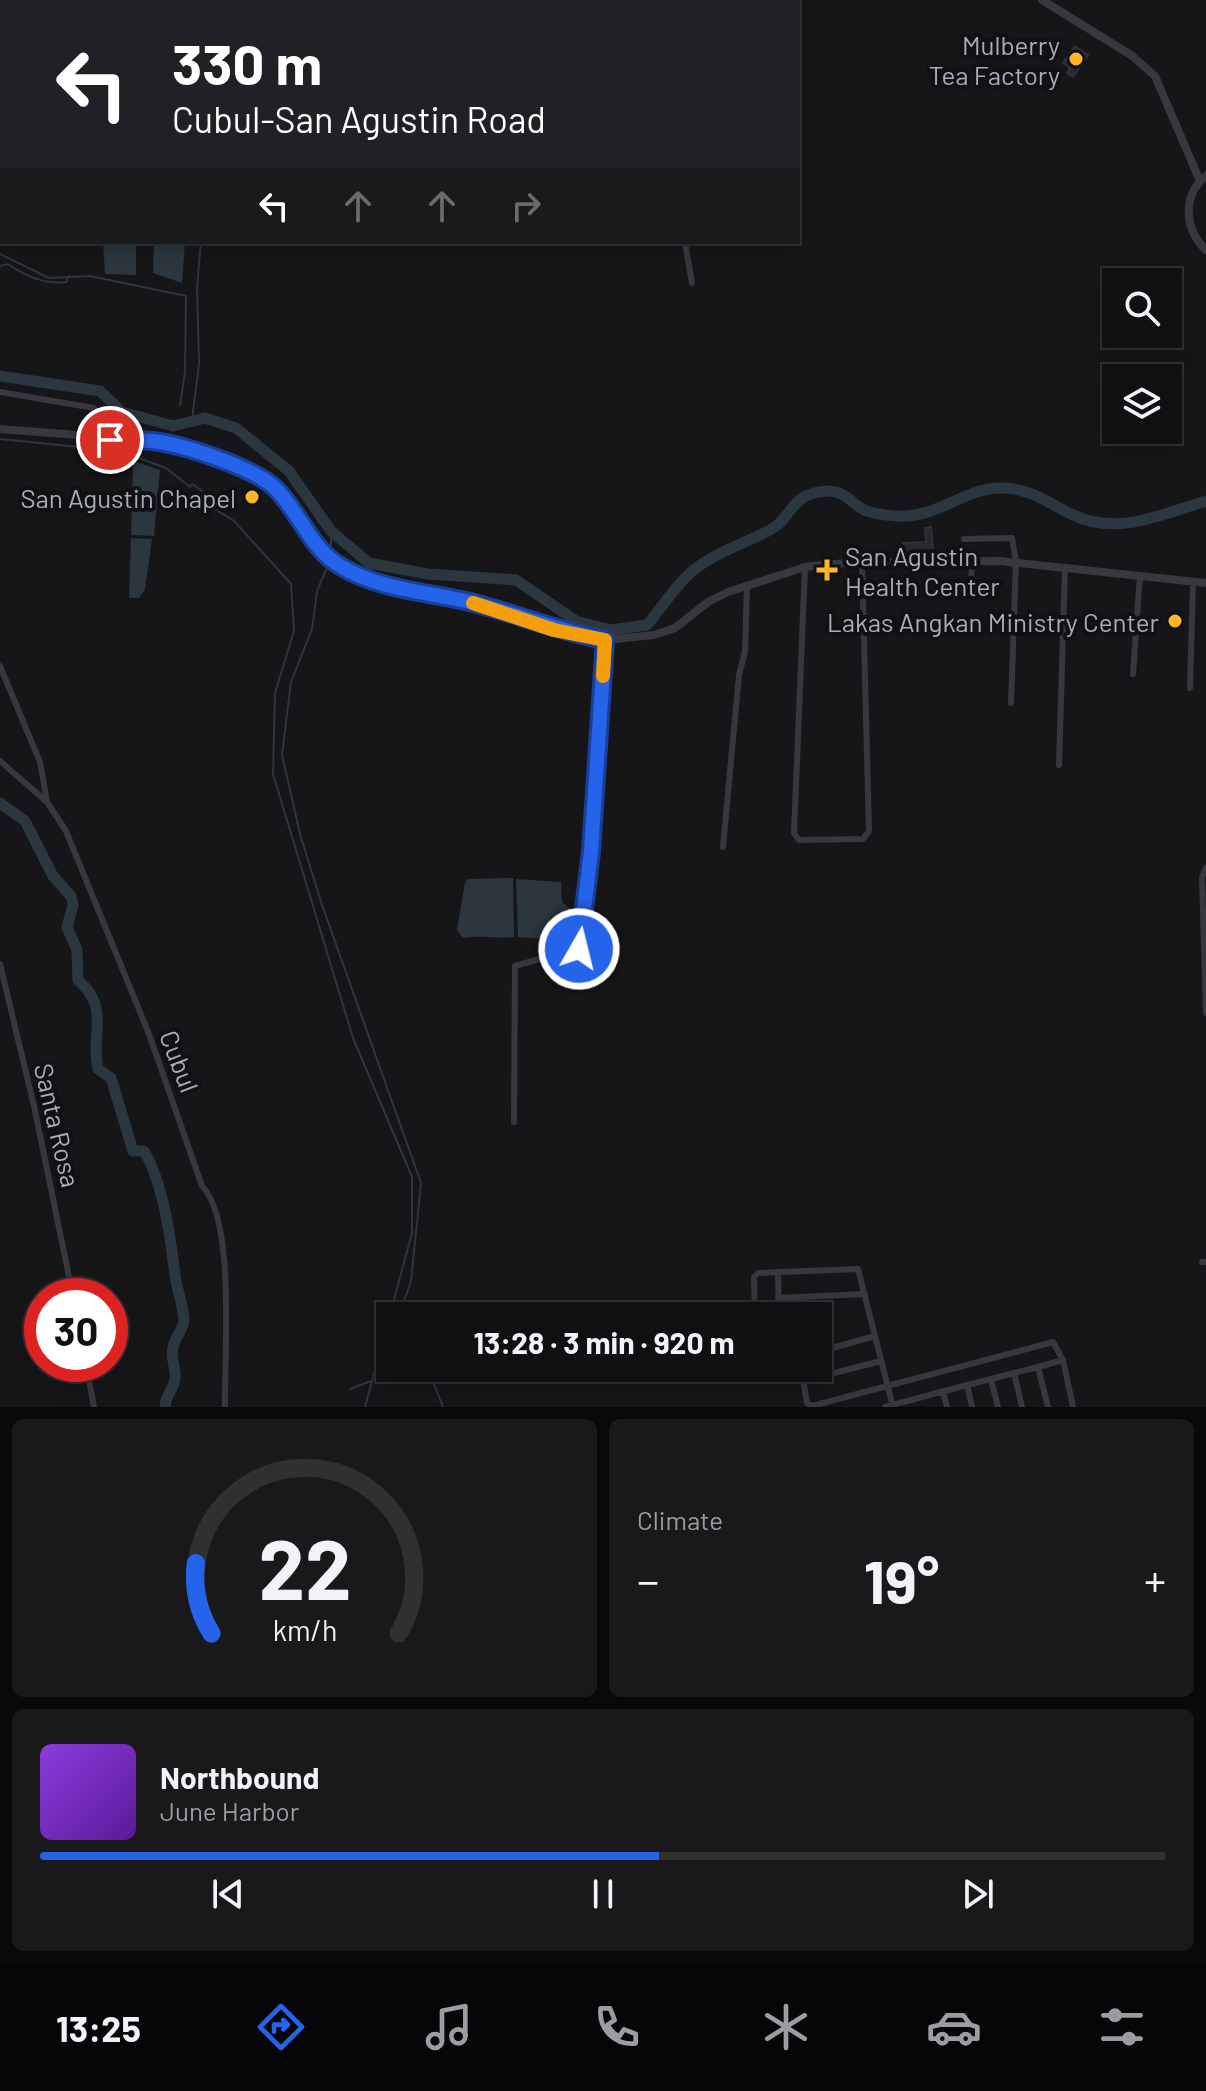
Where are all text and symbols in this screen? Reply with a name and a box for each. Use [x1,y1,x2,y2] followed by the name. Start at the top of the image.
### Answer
[172,29,322,96] text: 330 m
[929,29,1060,90] place label: Mulberry Tea Factory
[40,32,144,136] icon: left
[1067,50,1085,68] marker: Mulberry Tea Factory
[172,97,546,140] text: Cubul-San Agustin Road
[252,184,296,228] icon: left
[336,184,380,228] icon: ahead
[420,184,464,228] icon: ahead
[504,184,548,228] icon: right
[1102,268,1182,444] map controls
[1102,268,1182,348] button: search
[1102,364,1182,444] button: layers
[76,406,144,474] pin
[88,418,132,462] icon: arrive
[20,482,236,513] place label: San Agustin Chapel
[243,488,261,506] marker: San Agustin Chapel
[845,540,1000,601] place label: San Agustin Health Center
[816,559,838,581] marker: San Agustin Health Center
[827,606,1160,637] place label: Lakas Angkan Ministry Center
[1166,612,1184,630] marker: Lakas Angkan Ministry Center
[537,907,621,991] position arrow
[154,1026,206,1096] street label: Cubul
[29,1060,87,1190] street label: Santa Rosa
[24,1278,128,1382] speed limit sign: 30
[473,1324,735,1360] text: 13:28 · 3 min · 920 m
[637,1504,723,1535] text: Climate
[258,1517,351,1617] text: 22
[864,1544,939,1616] text: 19°
[637,1553,659,1606] text: −
[1144,1553,1166,1606] text: +
[272,1612,337,1647] text: km/h
[160,1759,319,1795] text: Northbound
[160,1795,299,1826] text: June Harbor
[206,1872,250,1916] icon: previous
[581,1872,625,1916] icon: pause
[956,1872,1000,1916] icon: next
[253,1999,309,2055] icon: directions
[421,1999,477,2055] icon: music
[589,1999,645,2055] icon: phone
[758,1999,814,2055] icon: climate
[926,1999,982,2055] icon: car
[1094,1999,1150,2055] icon: filters
[56,2006,141,2049] text: 13:25

